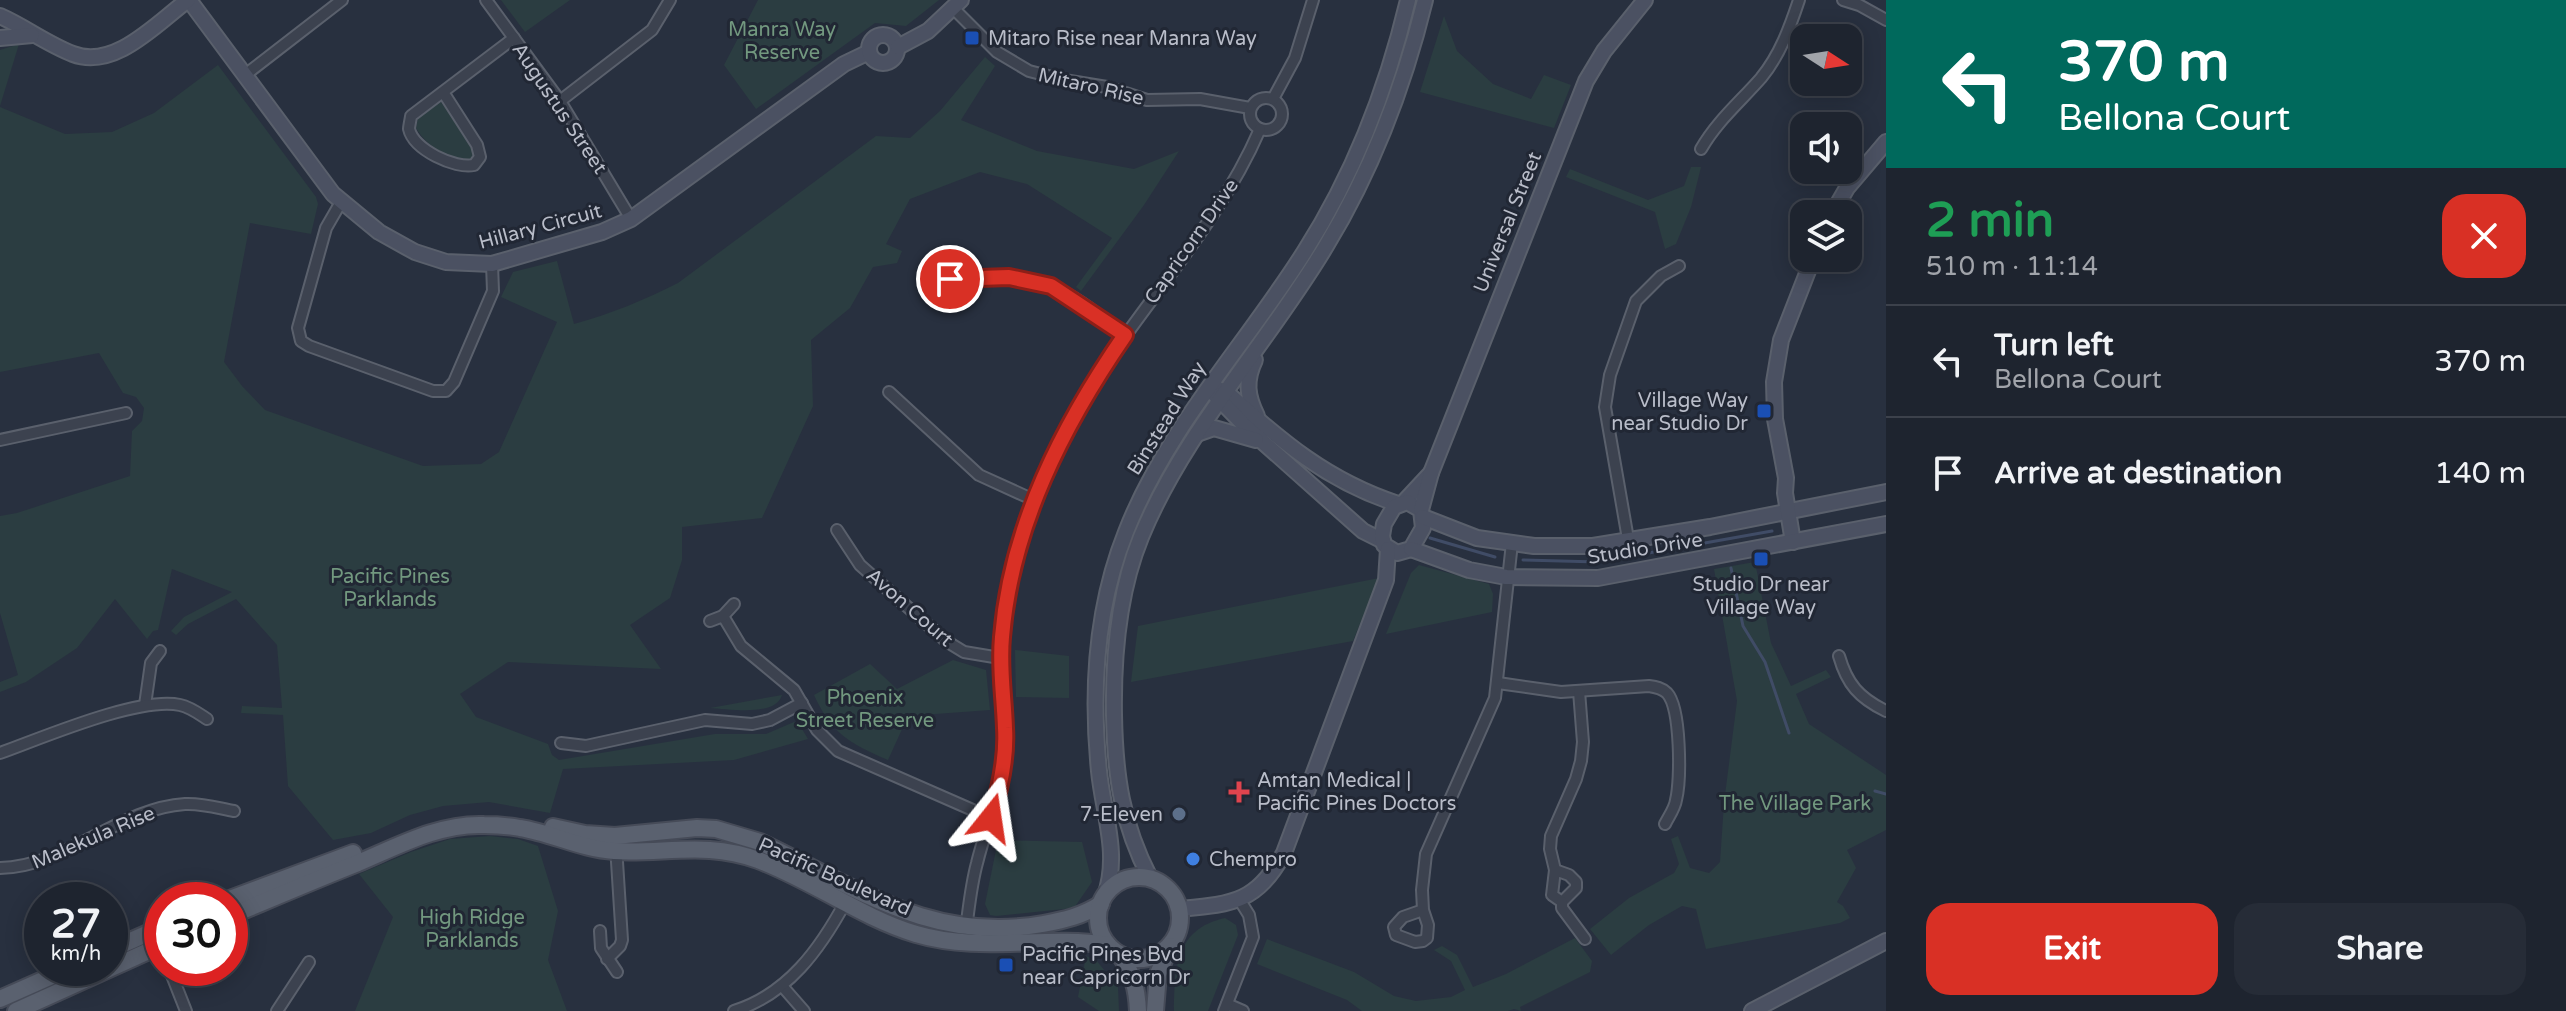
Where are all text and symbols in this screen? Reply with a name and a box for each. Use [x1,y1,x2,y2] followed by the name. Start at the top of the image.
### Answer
[728,18,836,65] park label: Manra Way Reserve
[1790,24,1862,96] north arrow
[1790,24,1862,272] map controls
[988,27,1257,51] place label: Mitaro Rise near Manra Way
[963,29,981,47] marker: Mitaro Rise near Manra Way
[2058,29,2229,96] text: 370 m
[1926,32,2030,136] icon: left
[506,38,612,179] street label: Augustus Street
[1036,63,1146,111] street label: Mitaro Rise
[2058,97,2290,140] text: Bellona Court
[1790,112,1862,184] button: sound
[1469,148,1547,296] street label: Universal Street
[1140,174,1244,309] street label: Capricorn Drive
[1926,192,2054,250] text: 2 min
[2442,194,2526,278] button: close
[476,199,605,255] street label: Hillary Circuit
[1790,200,1862,272] button: layers
[916,245,984,313] pin
[1926,251,2098,282] text: 510 m · 11:14
[928,257,972,301] icon: arrive
[1994,327,2113,364] text: Turn left
[1926,339,1970,383] icon: left
[2434,343,2526,380] text: 370 m
[1122,357,1211,480] street label: Binstead Way
[1994,364,2162,395] text: Bellona Court
[1611,389,1748,436] place label: Village Way near Studio Dr
[1755,402,1773,420] marker: Village Way near Studio Dr
[1926,451,1970,495] icon: arrive
[1994,455,2282,492] text: Arrive at destination
[2434,455,2526,492] text: 140 m
[1586,528,1704,570] street label: Studio Drive
[1752,550,1770,568] marker: Studio Dr near Village Way
[861,563,958,652] street label: Avon Court
[330,565,450,612] park label: Pacific Pines Parklands
[1693,573,1830,620] place label: Studio Dr near Village Way
[796,686,934,733] park label: Phoenix Street Reserve
[1257,769,1456,816] place label: Amtan Medical | Pacific Pines Doctors
[949,776,1033,860] position arrow
[1228,781,1250,803] marker: Amtan Medical | Pacific Pines Doctors
[1719,792,1871,816] park label: The Village Park
[28,801,159,875] street label: Malekula Rise
[1080,803,1163,827] place label: 7-Eleven
[1170,805,1188,823] marker: 7-Eleven
[755,833,915,921] street label: Pacific Boulevard
[1209,848,1297,872] place label: Chempro
[1184,850,1202,868] marker: Chempro
[144,882,248,986] speed limit sign: 30
[51,900,101,948] text: 27
[1926,903,2218,995] button: Exit
[2234,903,2526,995] button: Share
[419,906,525,953] park label: High Ridge Parklands
[51,942,101,966] text: km/h
[1022,943,1191,990] place label: Pacific Pines Bvd near Capricorn Dr
[997,956,1015,974] marker: Pacific Pines Bvd near Capricorn Dr

